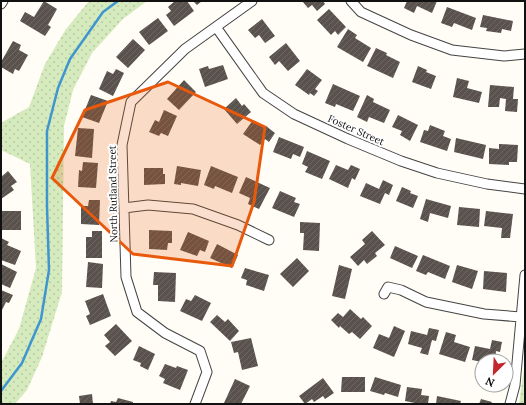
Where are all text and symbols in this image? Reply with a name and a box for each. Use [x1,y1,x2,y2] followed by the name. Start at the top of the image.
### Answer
[326,112,386,148] street label: Foster Street
[106,145,120,243] street label: North Rutland Street
[474,353,514,393] north arrow
[483,374,497,390] text: N

